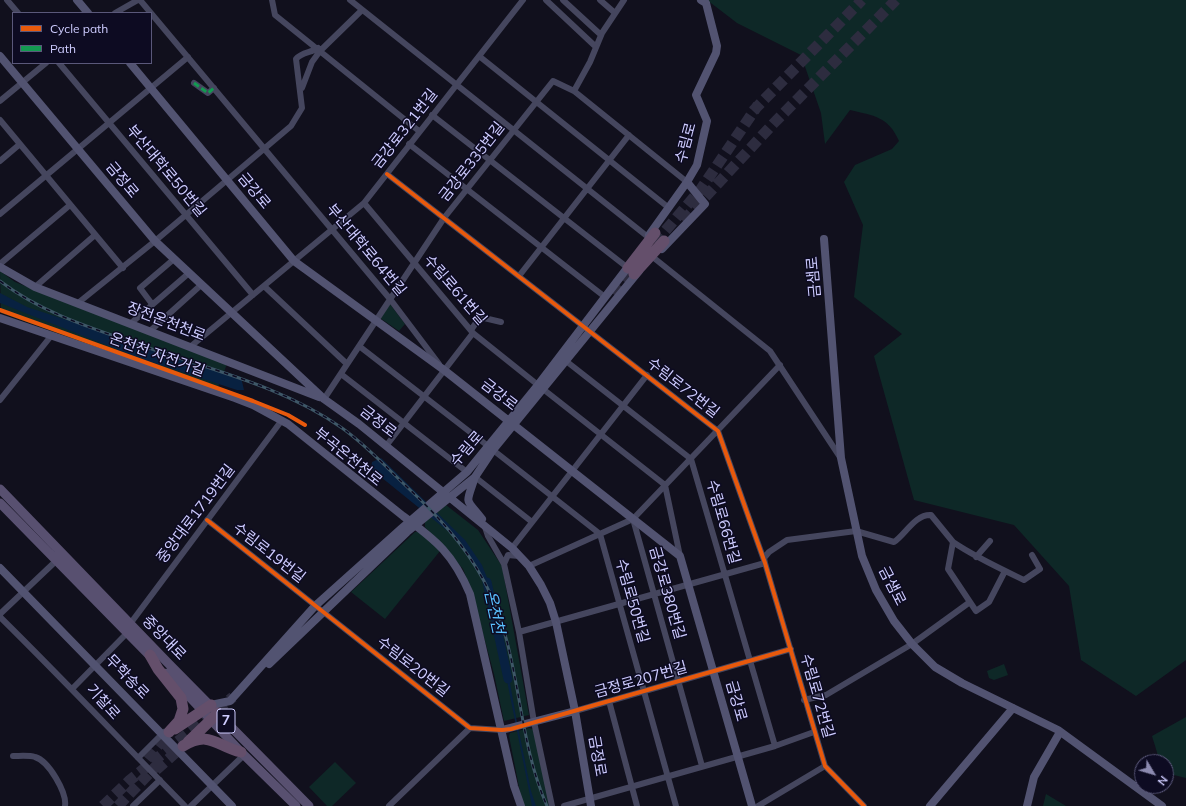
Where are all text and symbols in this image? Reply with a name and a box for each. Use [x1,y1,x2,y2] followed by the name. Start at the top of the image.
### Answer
[12,12,152,64] legend
[50,21,108,36] text: Cycle path
[50,41,76,56] text: Path
[368,86,442,172] street label: 금강로321번길
[435,119,509,205] street label: 금강로335번길
[122,121,210,221] street label: 부산대학로50번길
[672,121,700,165] street label: 수림로
[102,158,142,202] street label: 금정로
[234,169,274,213] street label: 금강로
[322,200,410,300] street label: 부산대학로64번길
[420,251,490,329] street label: 수림로61번길
[803,256,825,298] street label: 금샘로
[124,299,208,345] street label: 장전온천천로
[107,329,207,381] street label: 온천천 자전거길
[643,354,723,422] street label: 수림로72번길
[477,375,521,415] street label: 금강로
[356,402,400,442] street label: 금정로
[310,424,386,490] street label: 부곡온천천로
[447,427,487,471] street label: 수림로
[153,461,239,567] street label: 중앙대로1719번길
[702,478,744,566] street label: 수림로66번길
[229,519,309,587] street label: 수림로19번길
[645,544,689,642] street label: 금강로380번길
[611,557,653,645] street label: 수림로50번길
[875,563,909,609] street label: 금샘로
[480,588,508,636] water label: 온천천
[138,612,190,664] street label: 중앙대로
[373,633,453,701] street label: 수림로20번길
[101,651,153,703] street label: 무학송로
[796,652,838,740] street label: 수림로72번길
[592,658,690,702] street label: 금정로207번길
[722,679,750,723] street label: 금강로
[82,681,124,723] street label: 기찰로
[217,709,235,733] road number: 7
[585,734,609,778] street label: 금정로
[1134,754,1174,794] north arrow
[1155,773,1171,788] text: N

